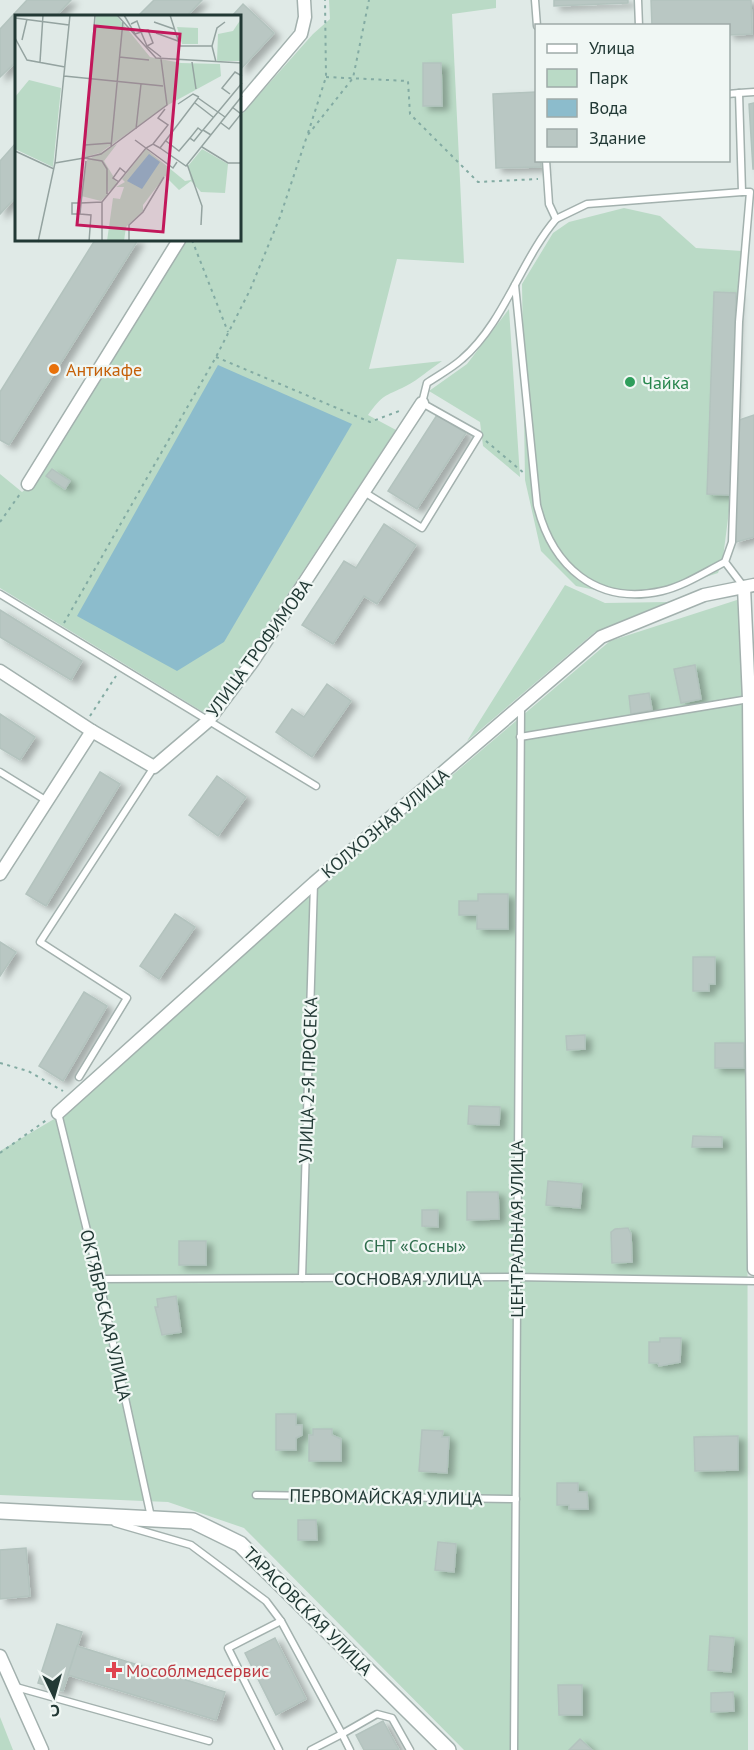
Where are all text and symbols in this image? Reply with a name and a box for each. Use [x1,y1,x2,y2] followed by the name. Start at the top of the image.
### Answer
[15,15,242,242] inset map
[535,24,730,162] legend
[589,36,635,59] text: Улица
[589,66,629,89] text: Парк
[589,96,628,119] text: Вода
[589,126,646,149] text: Здание
[66,358,142,381] place label: Антикафе
[47,362,61,376] marker: Антикафе
[642,371,689,394] place label: Чайка
[623,375,637,389] marker: Чайка
[201,574,317,722] street label: УЛИЦА ТРОФИМОВА
[316,763,454,883] street label: КОЛХОЗНАЯ УЛИЦА
[294,996,322,1164] street label: УЛИЦА 2-Я ПРОСЕКА
[505,1140,528,1318] street label: ЦЕНТРАЛЬНАЯ УЛИЦА
[75,1227,137,1403] street label: ОКТЯБРЬСКАЯ УЛИЦА
[364,1234,466,1257] park label: СНТ «Сосны»
[334,1267,483,1290] street label: СОСНОВАЯ УЛИЦА
[289,1484,483,1510] street label: ПЕРВОМАЙСКАЯ УЛИЦА
[239,1542,378,1681] street label: ТАРАСОВСКАЯ УЛИЦА
[126,1659,269,1682] place label: Мособлмедсервис
[107,1663,121,1677] marker: Мособлмедсервис
[24,1666,84,1726] north arrow
[50,1701,61,1721] text: С

